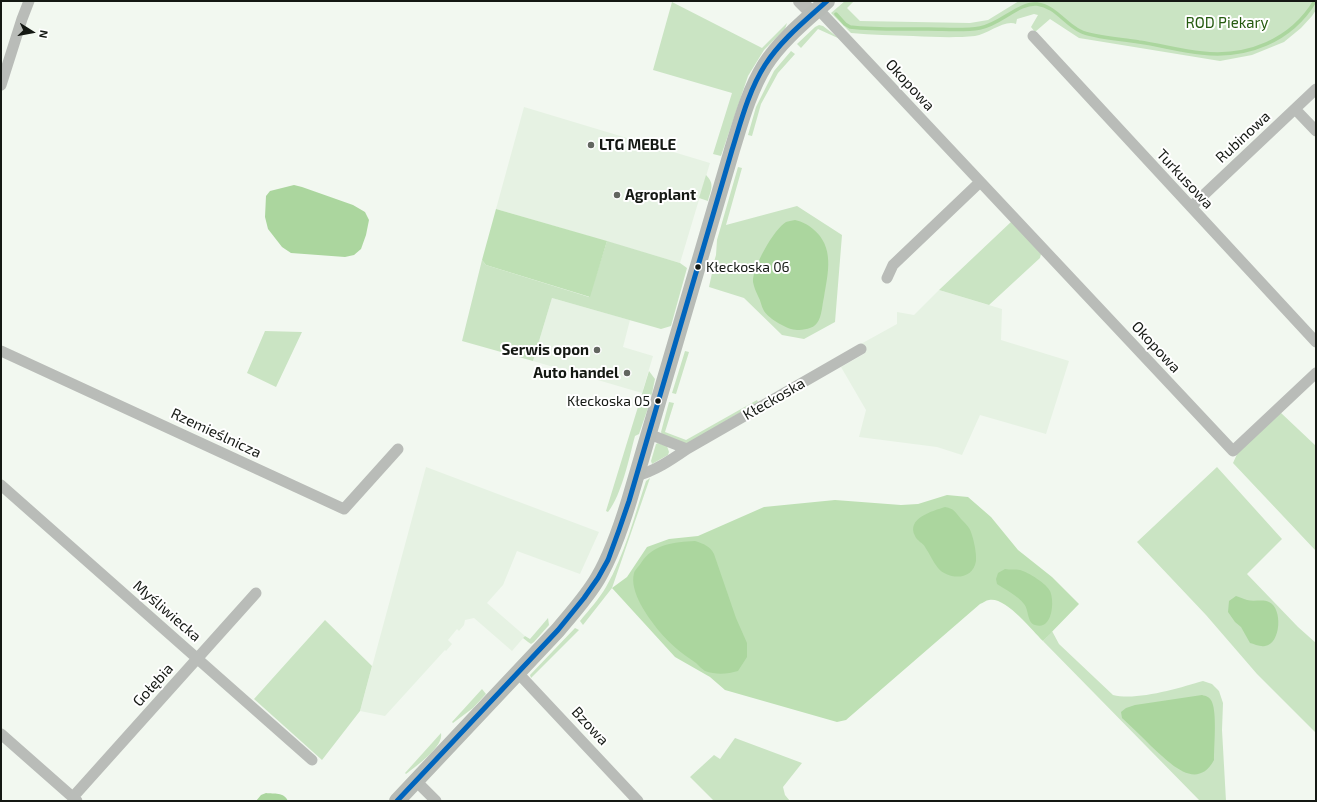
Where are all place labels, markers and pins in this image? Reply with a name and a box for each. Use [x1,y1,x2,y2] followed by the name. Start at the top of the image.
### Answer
[599,136,676,154] place label: LTG MEBLE
[586,140,596,150] marker: LTG MEBLE
[625,186,696,204] place label: Agroplant
[612,190,622,200] marker: Agroplant
[706,259,790,275] place label: Kłeckoska 06
[693,262,703,272] marker: Kłeckoska 06
[502,341,589,359] place label: Serwis opon
[592,345,602,355] marker: Serwis opon
[533,364,619,382] place label: Auto handel
[622,368,632,378] marker: Auto handel
[567,393,650,409] place label: Kłeckoska 05
[653,396,663,406] marker: Kłeckoska 05

